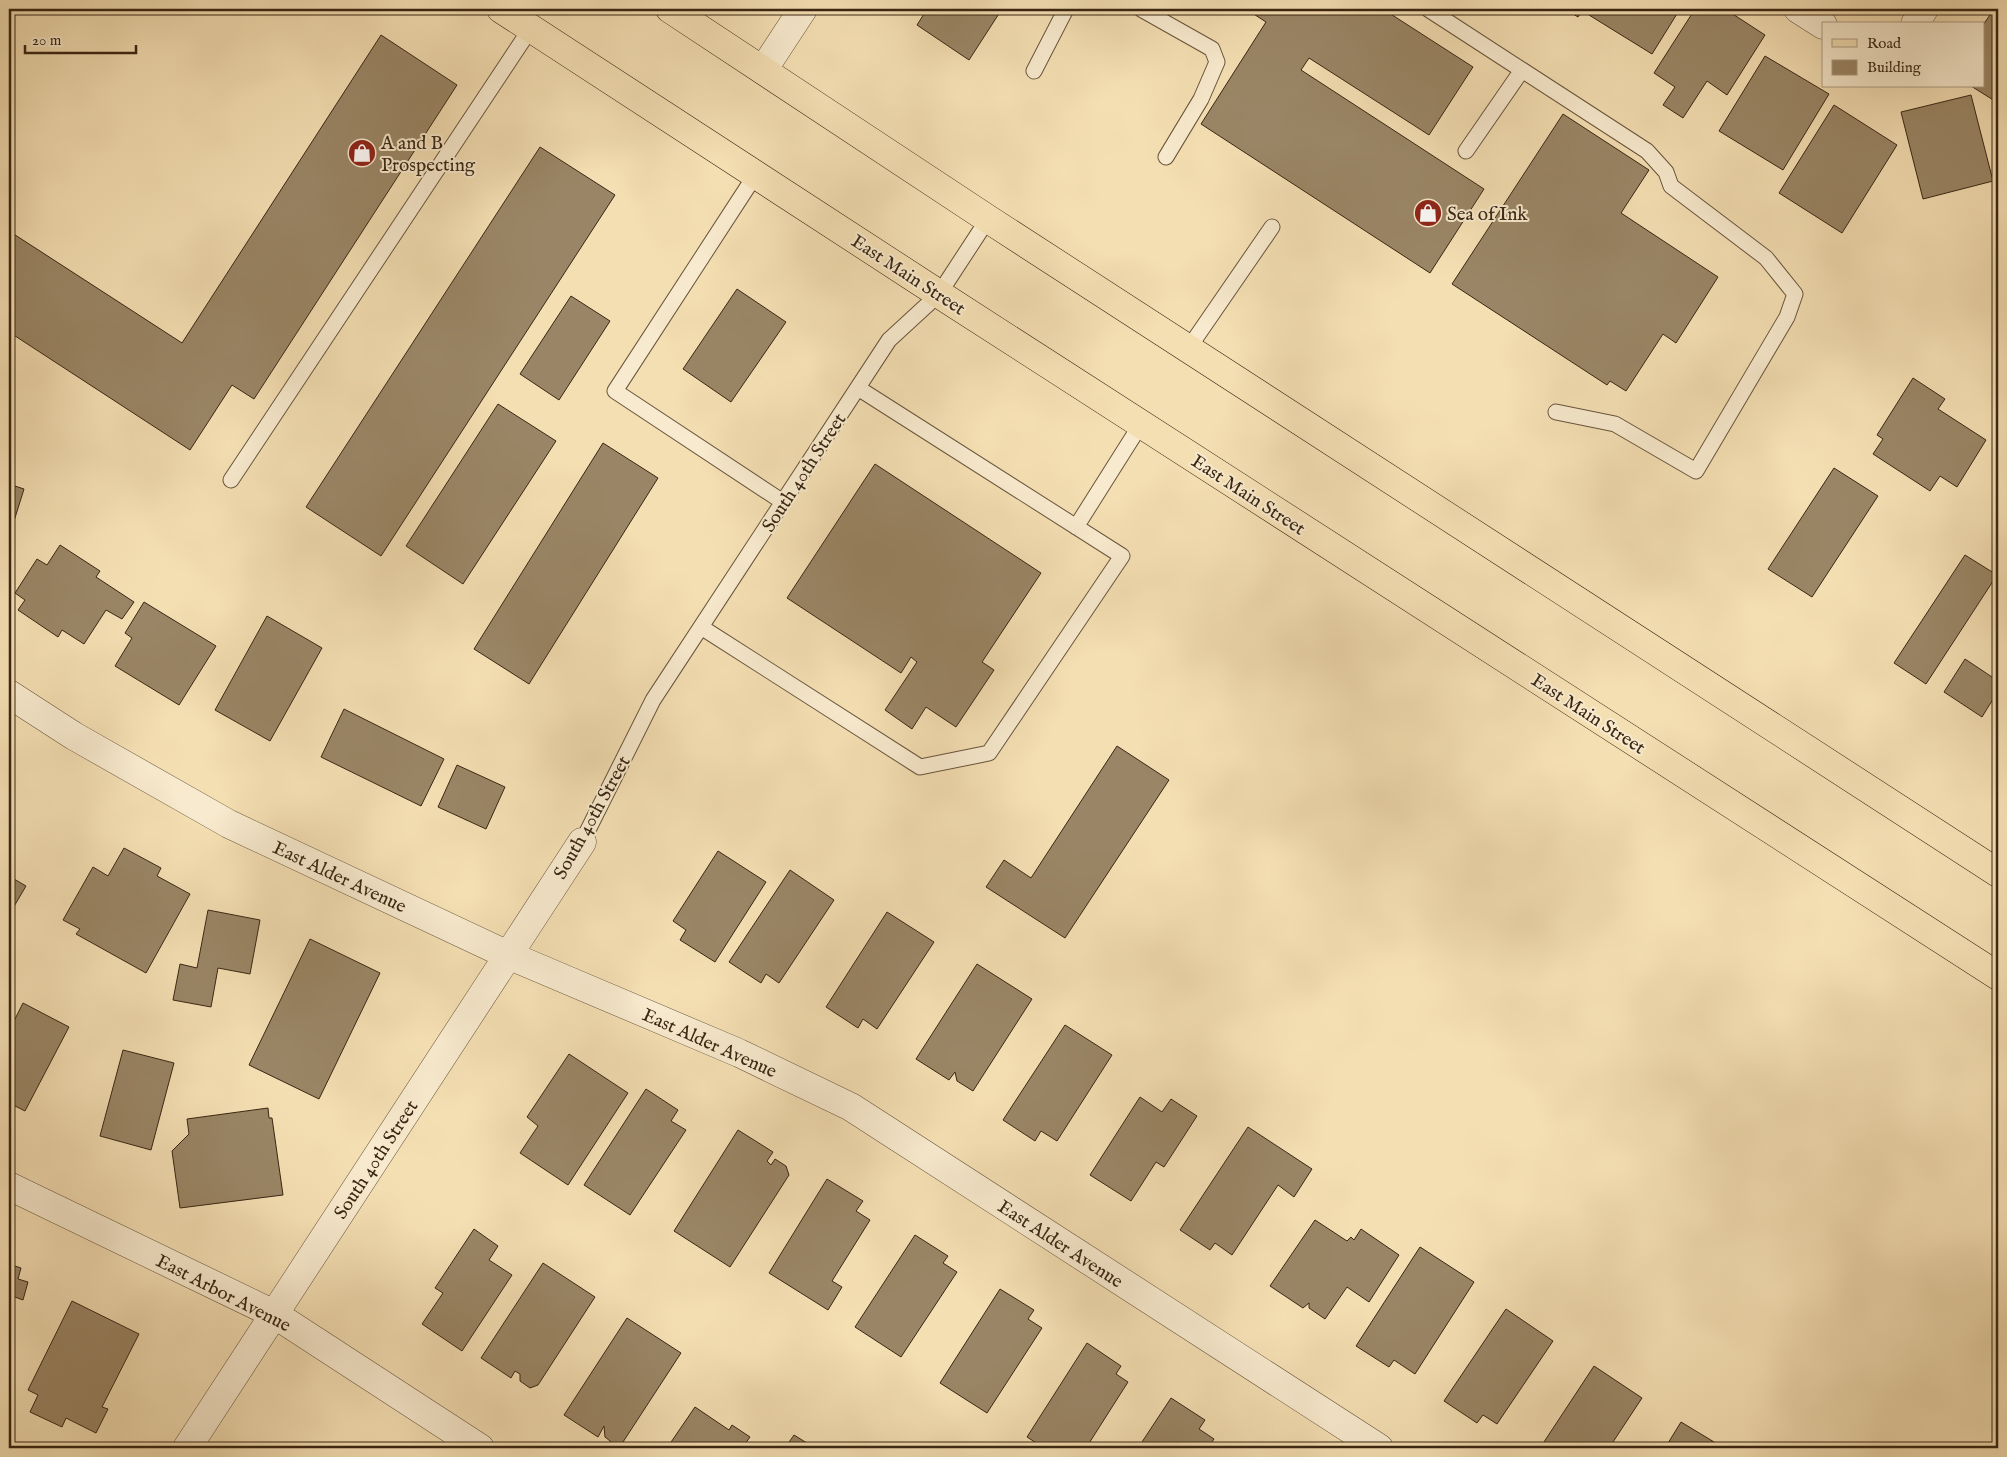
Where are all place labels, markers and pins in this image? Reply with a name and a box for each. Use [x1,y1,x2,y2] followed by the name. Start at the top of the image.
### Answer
[380,132,476,178] place label: A and B Prospecting
[347,138,377,168] shop icon: A and B Prospecting
[1413,198,1443,228] shop icon: Sea of Ink
[1447,203,1528,227] place label: Sea of Ink

